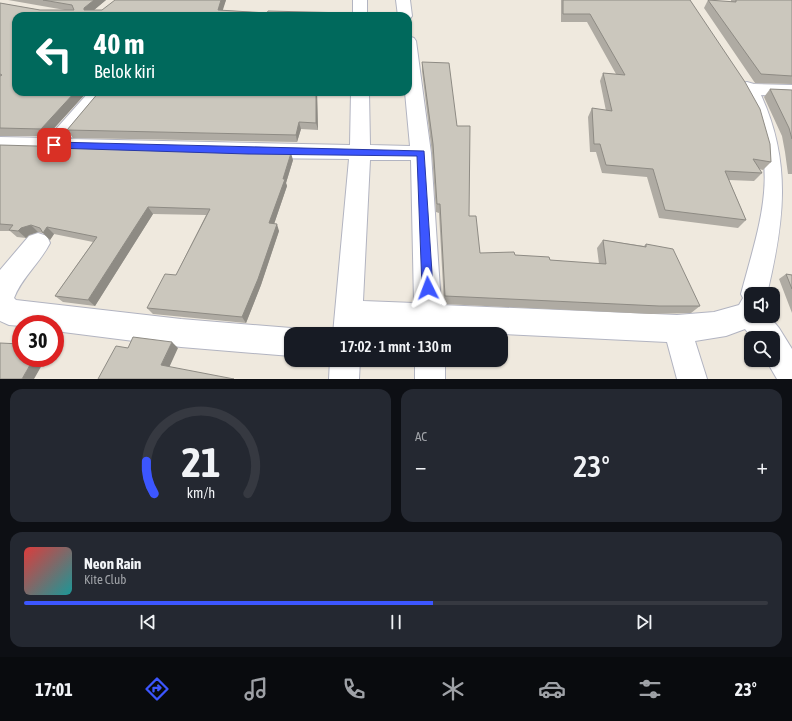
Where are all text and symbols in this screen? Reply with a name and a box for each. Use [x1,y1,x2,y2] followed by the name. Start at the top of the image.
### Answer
[28,28,80,80] icon: left
[94,28,144,60] text: 40 m
[94,61,155,82] text: Belok kiri
[37,128,71,162] pin
[43,134,65,156] icon: arrive
[407,267,449,309] position arrow
[744,287,780,367] map controls
[744,287,780,323] button: sound
[12,315,64,367] speed limit sign: 30
[744,331,780,367] button: search
[340,338,452,355] text: 17:02 · 1 mnt · 130 m
[415,429,427,444] text: AC
[181,437,220,485] text: 21
[573,449,610,483] text: 23°
[415,453,426,479] text: −
[757,453,768,479] text: +
[186,484,215,500] text: km/h
[84,555,141,572] text: Neon Rain
[84,572,126,587] text: Kite Club
[137,611,159,633] icon: previous
[385,611,407,633] icon: pause
[633,611,655,633] icon: next
[143,675,171,703] icon: directions
[242,675,270,703] icon: music
[340,675,368,703] icon: phone
[439,675,467,703] icon: climate
[538,675,566,703] icon: car
[636,675,664,703] icon: filters
[35,679,73,700] text: 17:01
[735,679,757,700] text: 23°

